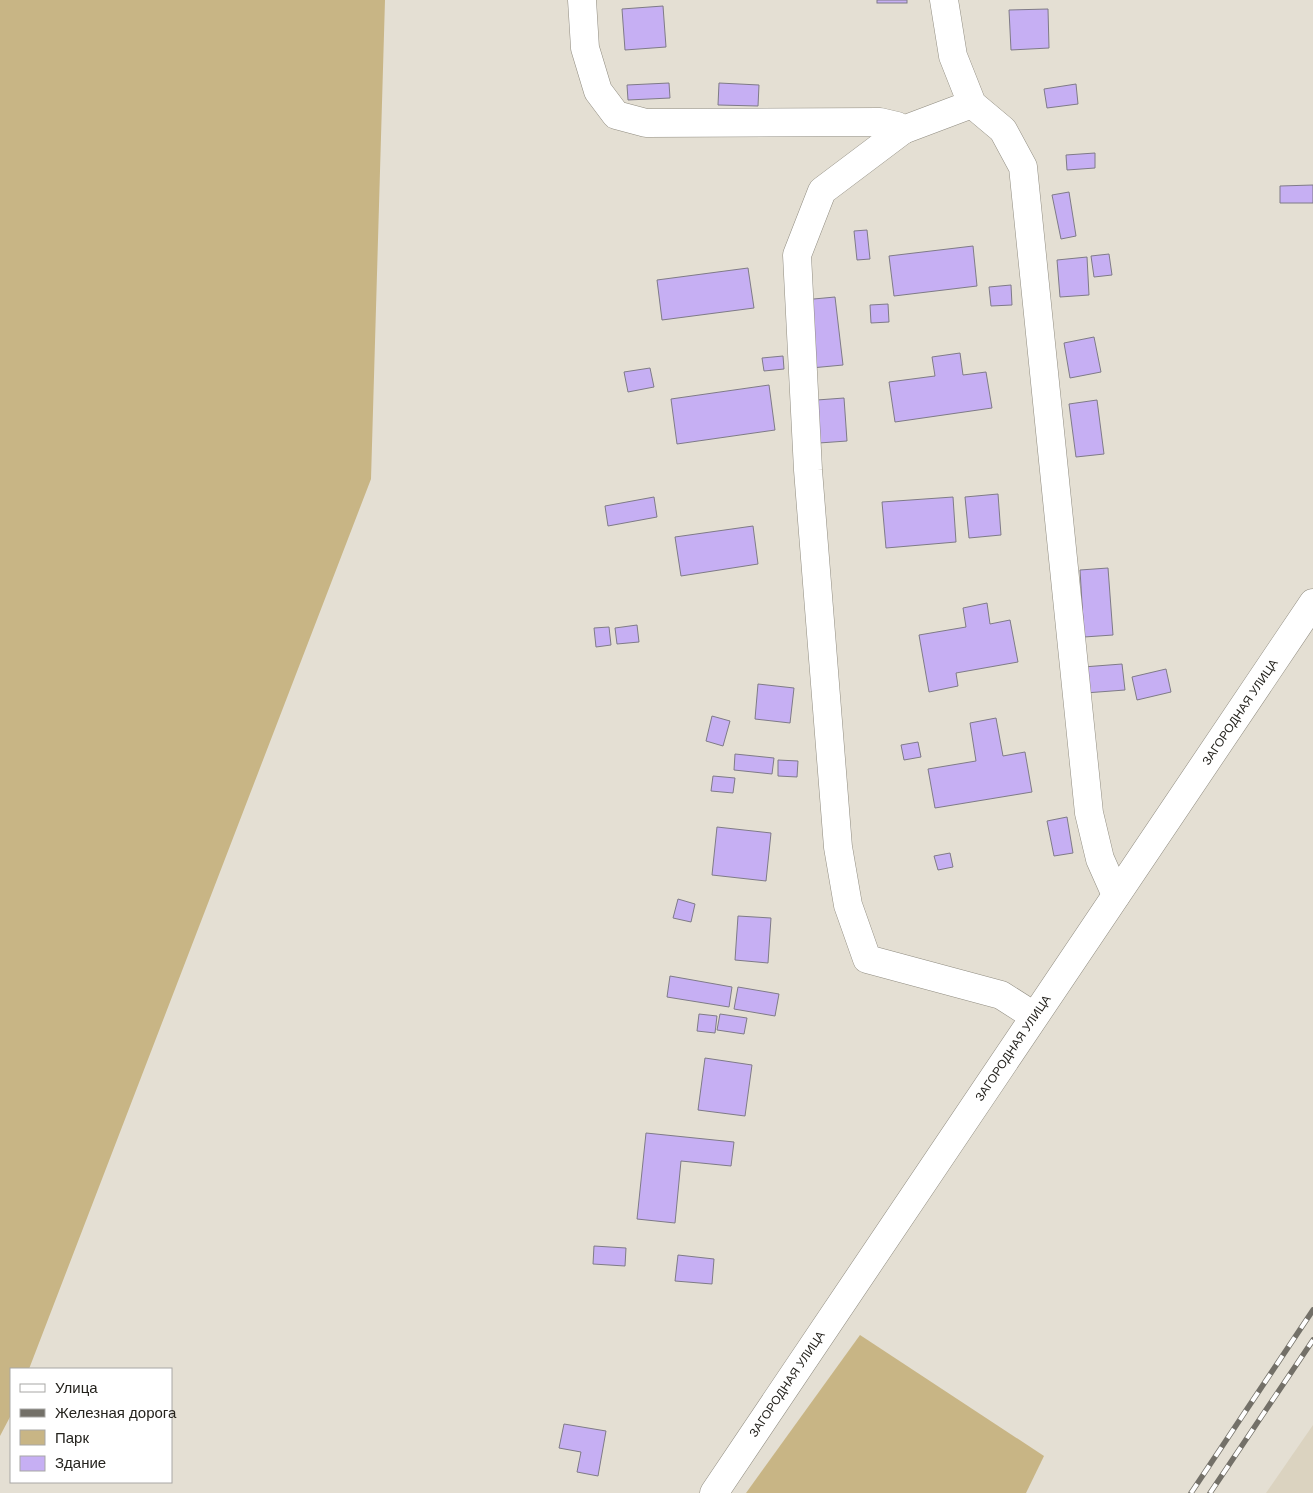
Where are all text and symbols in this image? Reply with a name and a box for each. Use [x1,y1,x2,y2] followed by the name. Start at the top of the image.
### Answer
[1199,656,1281,768] street label: ЗАГОРОДНАЯ УЛИЦА
[972,992,1054,1104] street label: ЗАГОРОДНАЯ УЛИЦА
[746,1328,828,1440] street label: ЗАГОРОДНАЯ УЛИЦА
[10,1368,172,1483] legend
[55,1379,98,1396] text: Улица
[55,1404,177,1421] text: Железная дорога
[55,1429,89,1446] text: Парк
[55,1454,106,1471] text: Здание

